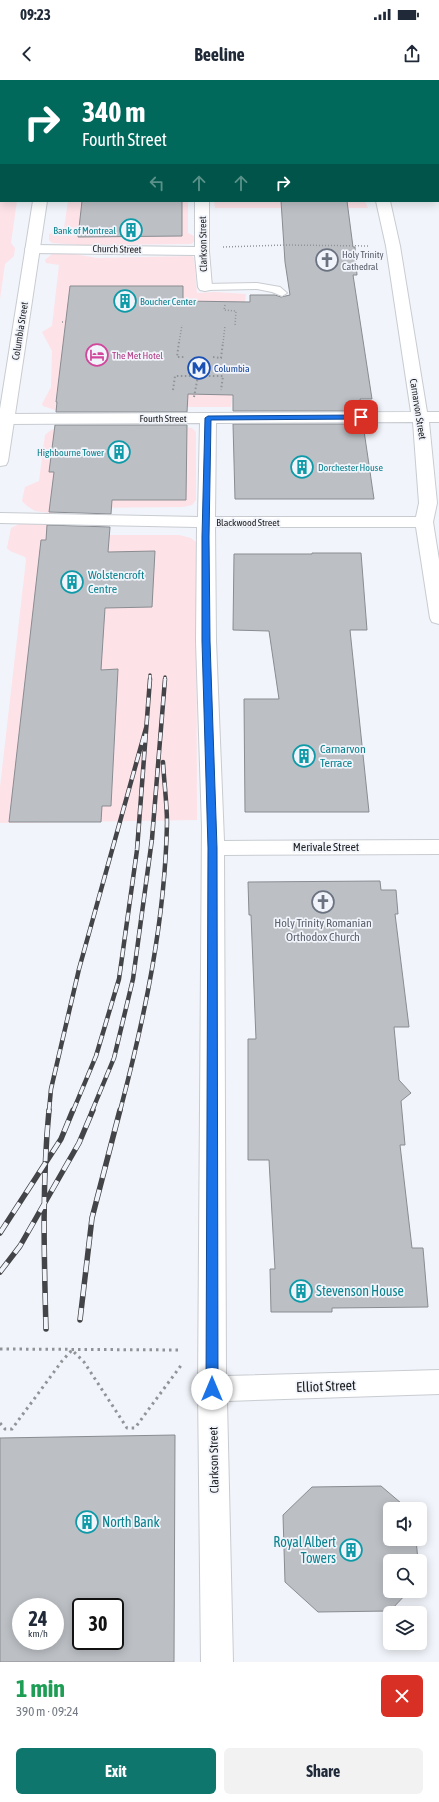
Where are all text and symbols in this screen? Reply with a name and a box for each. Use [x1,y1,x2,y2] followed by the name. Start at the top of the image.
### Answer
[20,6,51,23] text: 09:23
[16,43,38,65] icon: back
[401,43,423,65] icon: share
[194,44,245,65] text: Beeline
[16,96,68,148] icon: right
[82,96,145,128] text: 340 m
[82,129,167,150] text: Fourth Street
[146,172,168,194] icon: left
[188,172,210,194] icon: ahead
[230,172,252,194] icon: ahead
[272,172,294,194] icon: right
[197,216,209,272] street label: Clarkson Street
[118,217,144,243] building icon: Bank of Montreal
[53,225,116,236] place label: Bank of Montreal
[92,243,142,255] street label: Church Street
[314,247,340,273] church icon: Holy Trinity Cathedral
[342,249,384,272] place label: Holy Trinity Cathedral
[112,288,138,314] building icon: Boucher Center
[140,296,197,307] place label: Boucher Center
[10,301,30,361] street label: Columbia Street
[84,342,110,368] hotel icon: The Met Hotel
[112,350,163,361] place label: The Met Hotel
[186,355,212,381] metro station icon: Columbia
[214,363,250,374] place label: Columbia
[408,378,428,440] street label: Carnarvon Street
[344,400,378,434] pin
[350,406,372,428] icon: arrive
[139,413,187,424] street label: Fourth Street
[106,439,132,465] building icon: Highbourne Tower
[37,447,105,458] place label: Highbourne Tower
[289,454,315,480] building icon: Dorchester House
[318,462,383,473] place label: Dorchester House
[216,517,280,528] street label: Blackwood Street
[88,568,145,596] place label: Wolstencroft Centre
[59,569,85,595] building icon: Wolstencroft Centre
[320,742,366,770] place label: Carnarvon Terrace
[291,743,317,769] building icon: Carnarvon Terrace
[293,840,360,854] street label: Merivale Street
[310,889,336,915] church icon: Holy Trinity Romanian Orthodox Church
[274,916,372,944] place label: Holy Trinity Romanian Orthodox Church
[288,1278,314,1304] building icon: Stevenson House
[316,1283,404,1299] place label: Stevenson House
[191,1368,233,1410] position arrow
[296,1377,356,1395] street label: Elliot Street
[206,1426,222,1493] street label: Clarkson Street
[383,1502,427,1650] map controls
[383,1502,427,1546] button: sound
[74,1509,100,1535] building icon: North Bank
[102,1514,160,1530] place label: North Bank
[273,1534,336,1566] place label: Royal Albert Towers
[338,1537,364,1563] building icon: Royal Albert Towers
[383,1554,427,1598] button: search
[72,1598,124,1650] speed limit sign: 30
[383,1606,427,1650] button: layers
[29,1607,47,1630] text: 24
[28,1628,48,1639] text: km/h
[16,1675,65,1702] text: 1 min
[381,1675,423,1717] button: close
[16,1704,79,1719] text: 390 m · 09:24
[16,1748,216,1794] button: Exit
[224,1748,423,1794] button: Share

